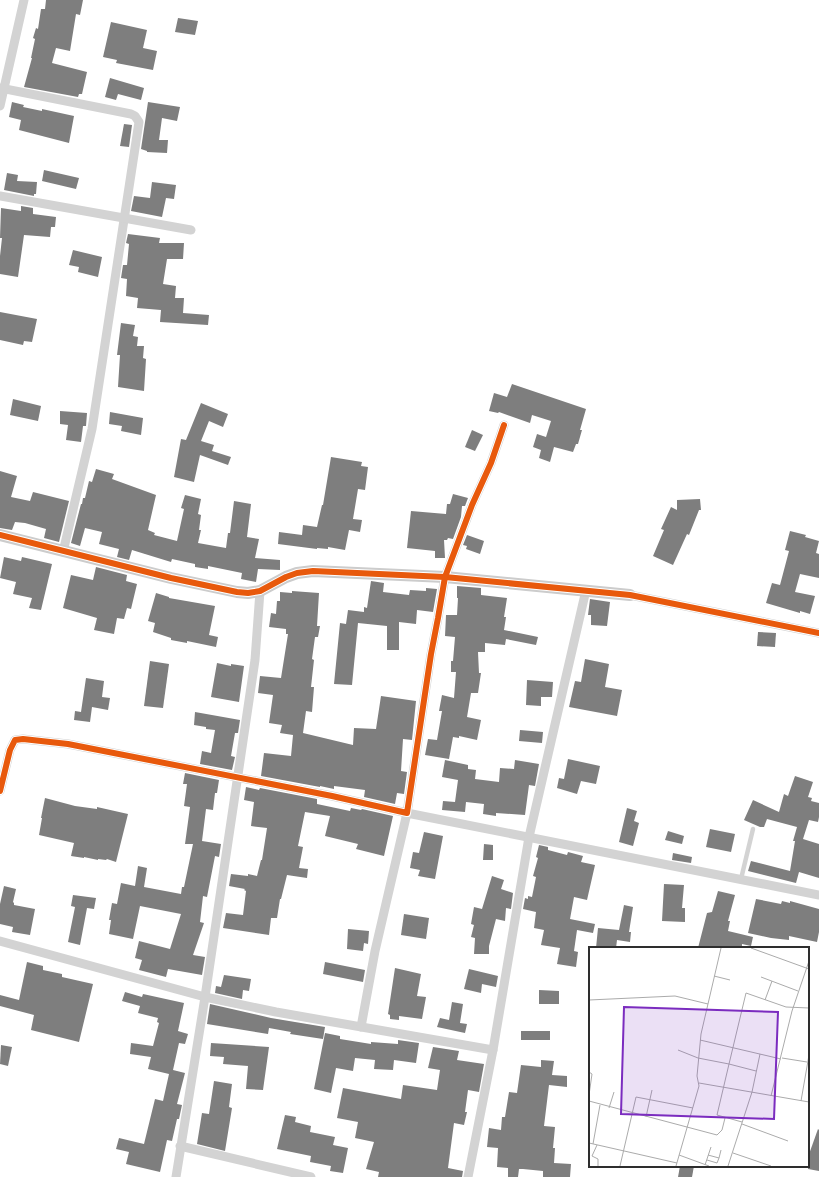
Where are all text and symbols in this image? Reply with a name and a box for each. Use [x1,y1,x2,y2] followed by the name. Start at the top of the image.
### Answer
[589,947,809,1167] inset map

